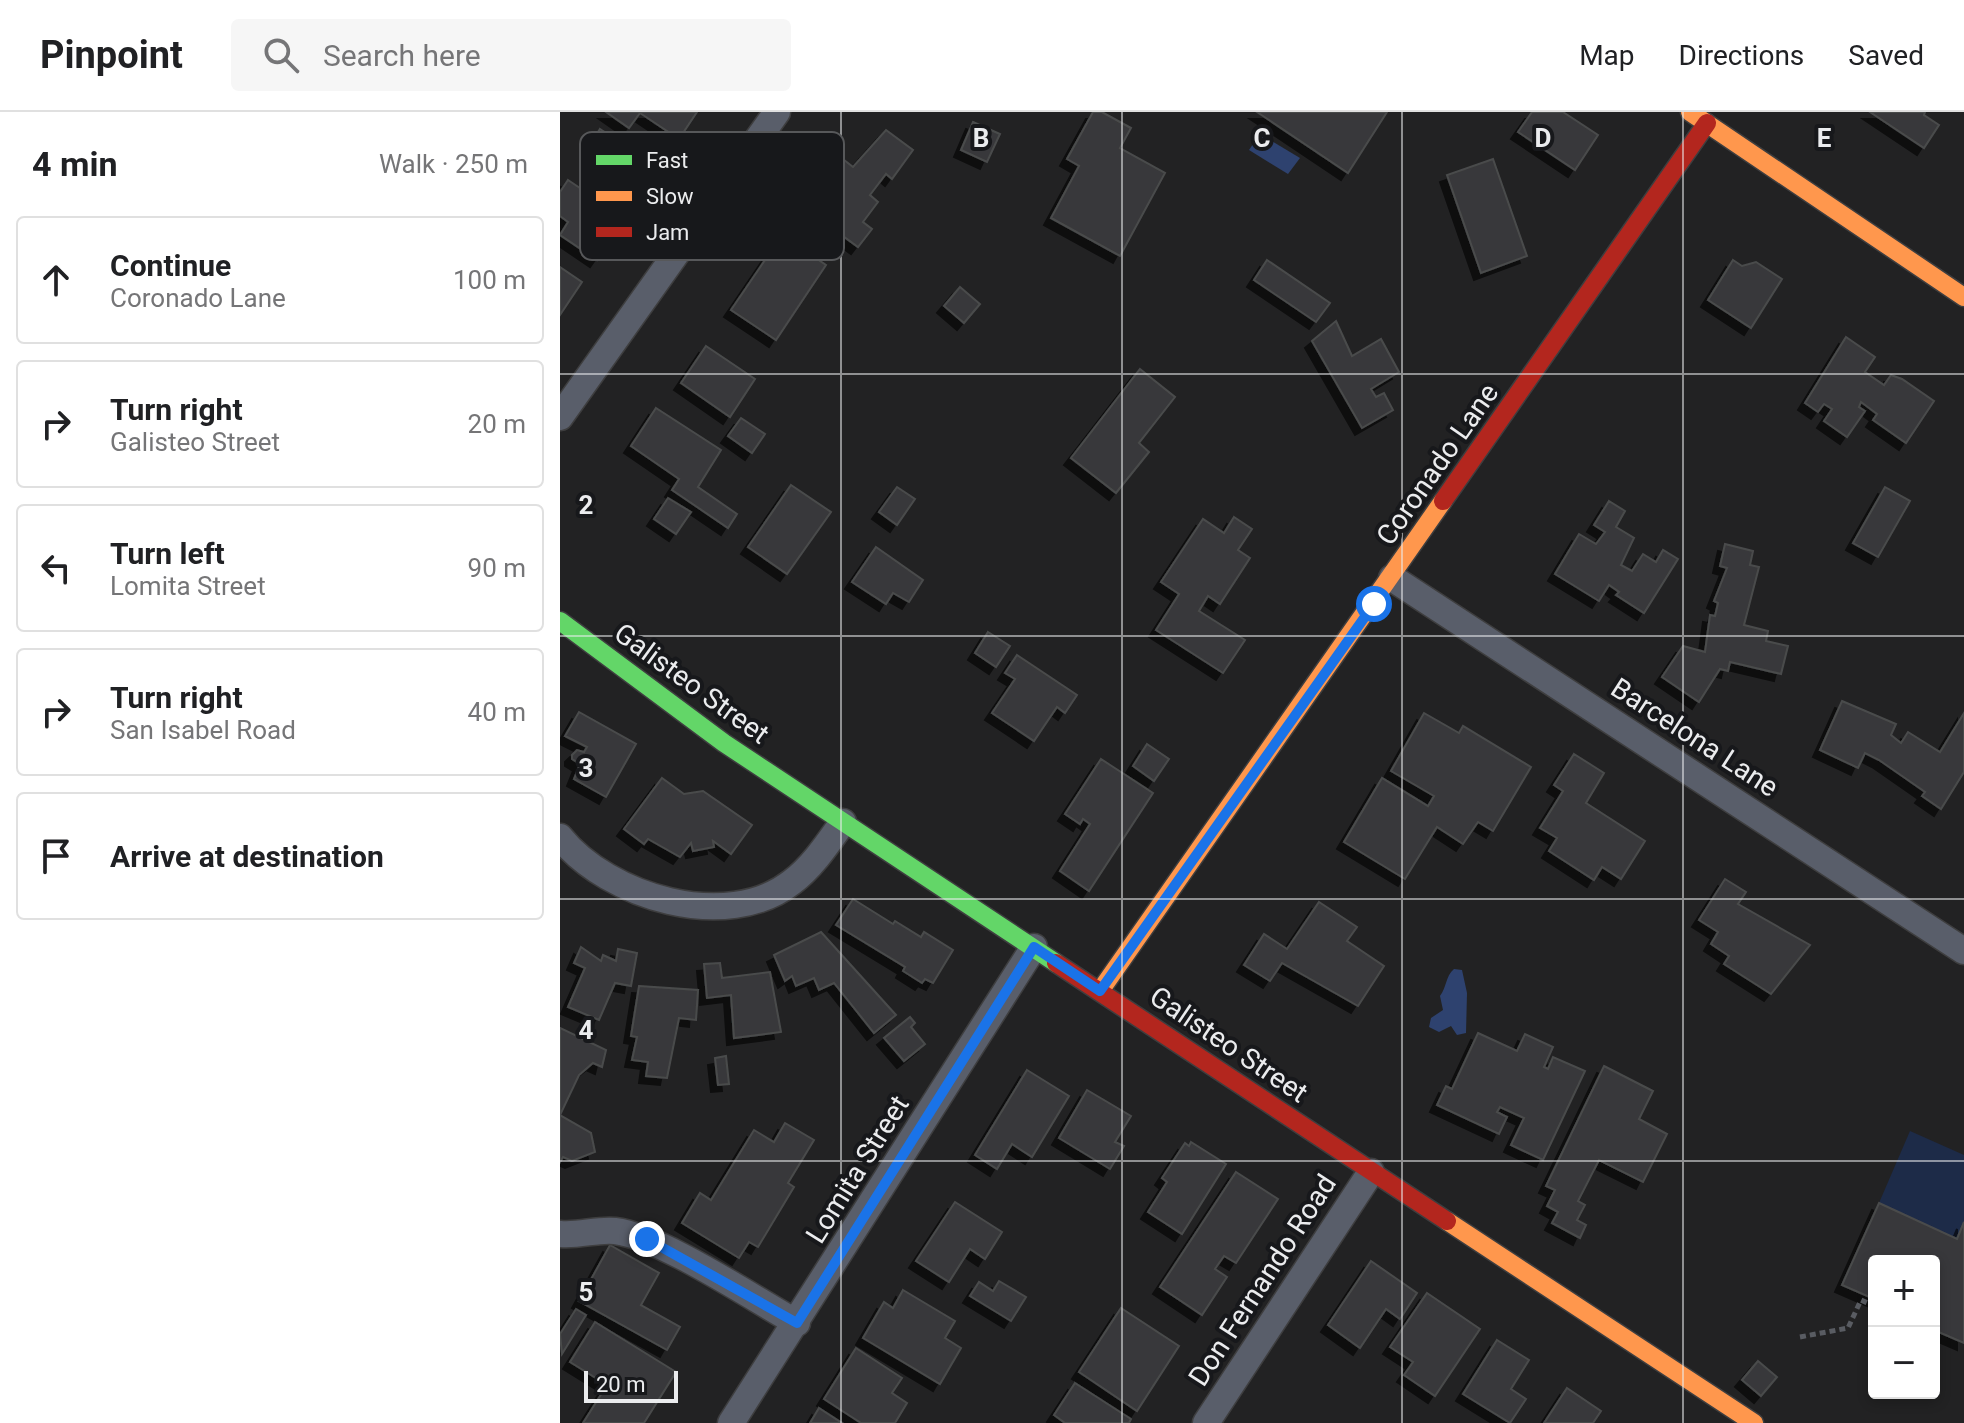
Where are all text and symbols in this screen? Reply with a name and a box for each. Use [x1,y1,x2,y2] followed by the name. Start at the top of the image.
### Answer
[231,19,791,91] search box
[40,33,183,77] text: Pinpoint
[259,33,303,77] icon: search
[323,38,481,73] text: Search here
[1579,39,1635,72] text: Map
[1679,39,1804,72] text: Directions
[1848,39,1924,72] text: Saved
[973,123,989,153] text: B
[1253,123,1271,153] text: C
[1535,123,1551,153] text: D
[1817,123,1832,153] text: E
[580,132,844,260] legend
[32,144,117,184] text: 4 min
[646,148,688,173] text: Fast
[379,149,528,179] text: Walk · 250 m
[646,184,694,209] text: Slow
[646,220,689,245] text: Jam
[110,248,231,283] text: Continue
[34,258,78,302] icon: ahead
[453,265,526,295] text: 100 m
[110,283,286,313] text: Coronado Lane
[1370,377,1505,551] street label: Coronado Lane
[110,392,243,427] text: Turn right
[34,402,78,446] icon: right
[468,409,526,439] text: 20 m
[110,427,280,457] text: Galisteo Street
[579,490,593,520] text: 2
[110,536,225,571] text: Turn left
[34,546,78,590] icon: left
[468,553,526,583] text: 90 m
[110,571,266,601] text: Lomita Street
[1356,586,1392,622] route start
[608,616,775,751] street label: Galisteo Street
[1605,671,1784,804] street label: Barcelona Lane
[110,680,243,715] text: Turn right
[34,690,78,734] icon: right
[468,697,526,727] text: 40 m
[110,715,296,745] text: San Isabel Road
[579,753,593,783] text: 3
[34,834,78,878] icon: arrive
[110,839,384,874] text: Arrive at destination
[1144,980,1314,1109] street label: Galisteo Street
[579,1015,594,1045] text: 4
[799,1089,916,1249] street label: Lomita Street
[1182,1168,1343,1392] street label: Don Fernando Road
[629,1221,665,1257] route end
[1868,1255,1940,1399] map controls
[1868,1255,1940,1327] button: +
[579,1277,593,1307] text: 5
[1868,1327,1940,1399] button: −
[584,1367,678,1403] scale bar
[596,1372,645,1397] text: 20 m

